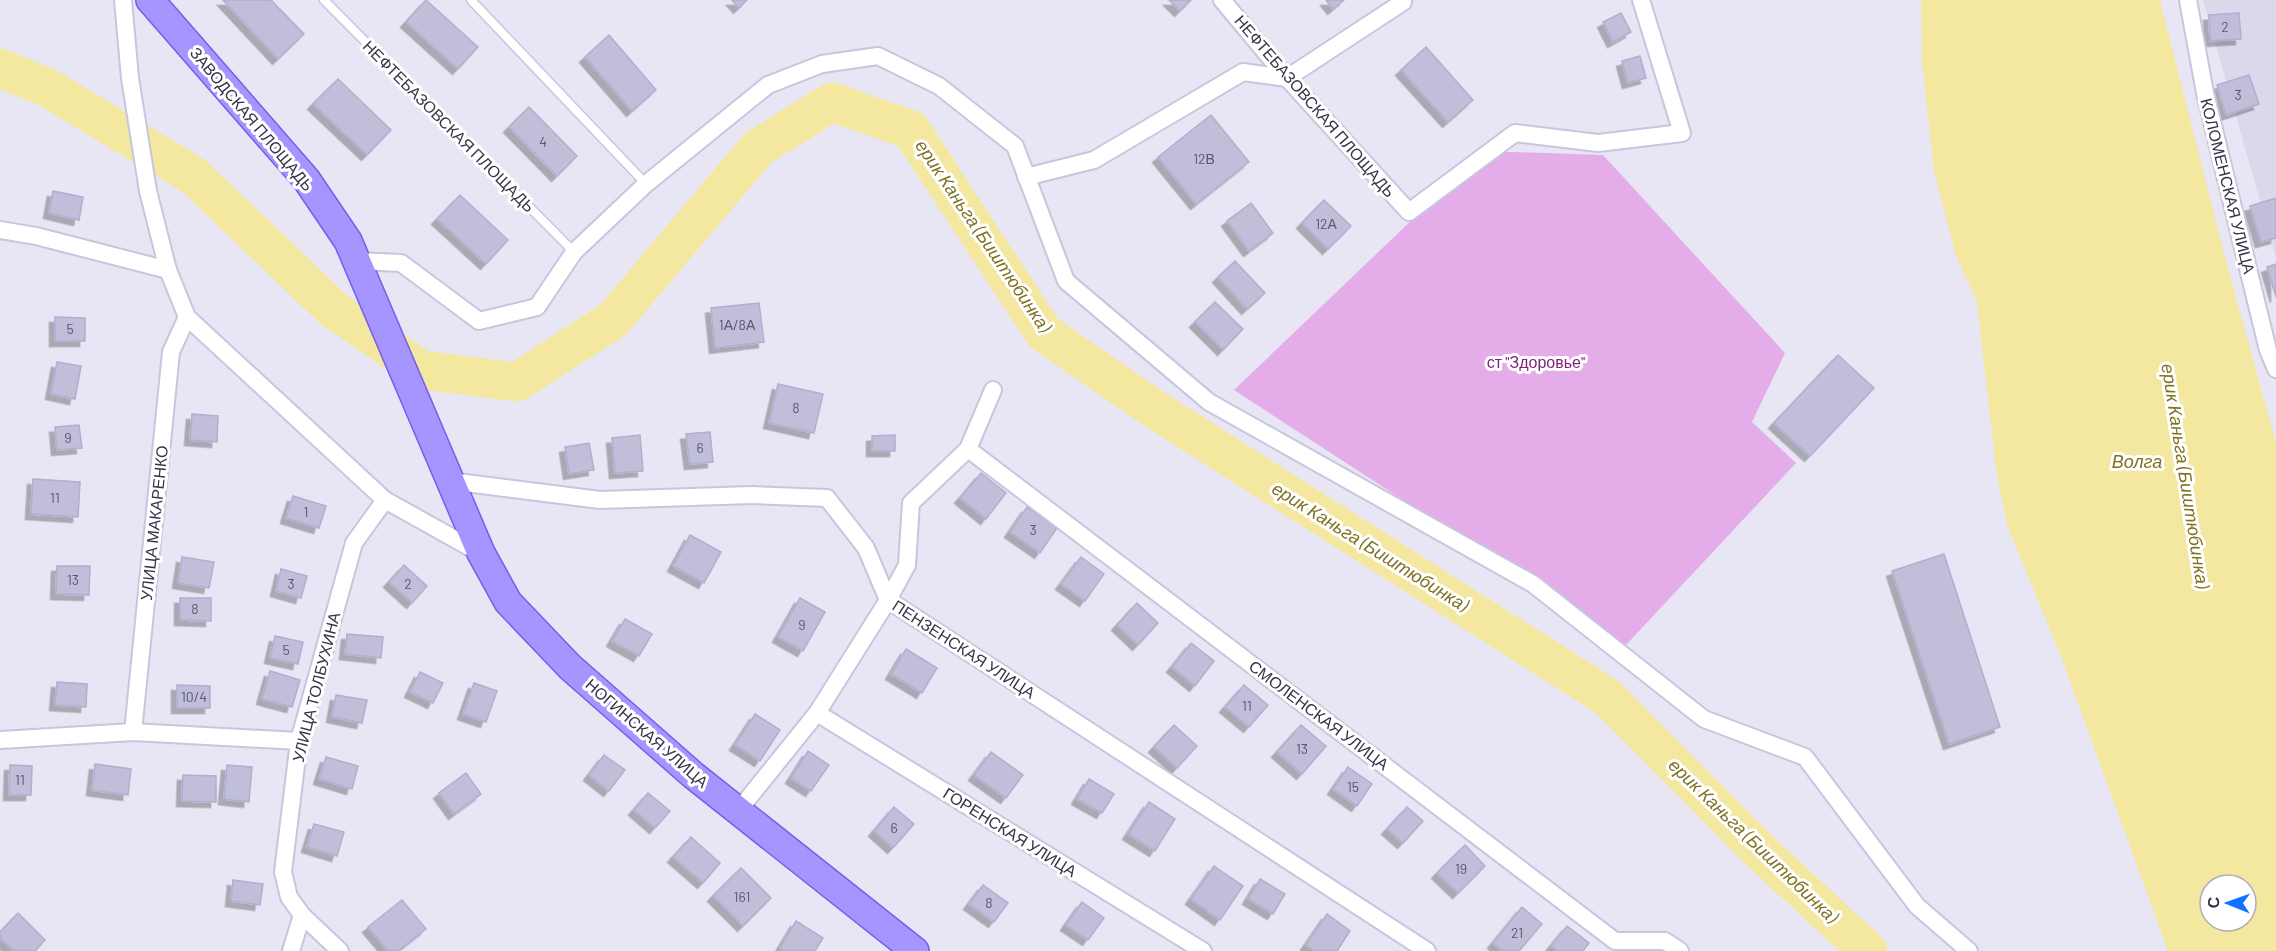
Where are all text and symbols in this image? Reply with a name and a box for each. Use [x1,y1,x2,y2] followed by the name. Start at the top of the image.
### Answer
[1231,11,1400,201] street label: НЕФТЕБАЗОВСКАЯ ПЛОЩАДЬ
[2221,18,2229,35] house number: 2
[360,36,539,215] street label: НЕФТЕБАЗОВСКАЯ ПЛОЩАДЬ
[187,43,318,194] street label: ЗАВОДСКАЯ ПЛОЩАДЬ
[2234,86,2242,103] house number: 3
[2197,96,2260,276] street label: КОЛОМЕНСКАЯ УЛИЦА
[539,133,547,150] house number: 4
[911,135,1057,337] water label: ерик Каньга (Биштюбинка)
[1193,150,1215,167] house number: 12В
[1315,215,1338,232] house number: 12А
[719,316,756,333] house number: 1А/8А
[66,320,74,337] house number: 5
[1487,352,1585,371] park label: ст "Здоровье"
[2157,362,2215,591] water label: ерик Каньга (Биштюбинка)
[792,399,800,416] house number: 8
[64,429,72,446] house number: 9
[696,439,704,456] house number: 6
[136,444,171,601] street label: УЛИЦА МАКАРЕНКО
[2112,450,2162,472] water label: Волга
[1268,477,1474,616] water label: ерик Каньга (Биштюбинка)
[50,489,60,506] house number: 11
[304,503,308,520] house number: 1
[1029,521,1037,538] house number: 3
[67,571,79,588] house number: 13
[287,575,295,592] house number: 3
[404,575,412,592] house number: 2
[889,595,1039,702] street label: ПЕНЗЕНСКАЯ УЛИЦА
[191,600,199,617] house number: 8
[288,610,343,764] street label: УЛИЦА ТОЛБУХИНА
[798,616,806,633] house number: 9
[282,641,290,658] house number: 5
[1246,656,1393,774] street label: СМОЛЕНСКАЯ УЛИЦА
[582,674,713,791] street label: НОГИНСКАЯ УЛИЦА
[181,688,207,705] house number: 10/4
[1242,697,1252,714] house number: 11
[1296,740,1308,757] house number: 13
[1664,754,1844,928] water label: ерик Каньга (Биштюбинка)
[15,771,25,788] house number: 11
[1347,778,1359,795] house number: 15
[940,783,1081,880] street label: ГОРЕНСКАЯ УЛИЦА
[890,819,898,836] house number: 6
[1455,860,1467,877] house number: 19
[2198,873,2258,933] north arrow
[734,888,750,905] house number: 161
[985,894,993,911] house number: 8
[2203,896,2222,909] text: С
[1511,924,1523,941] house number: 21

